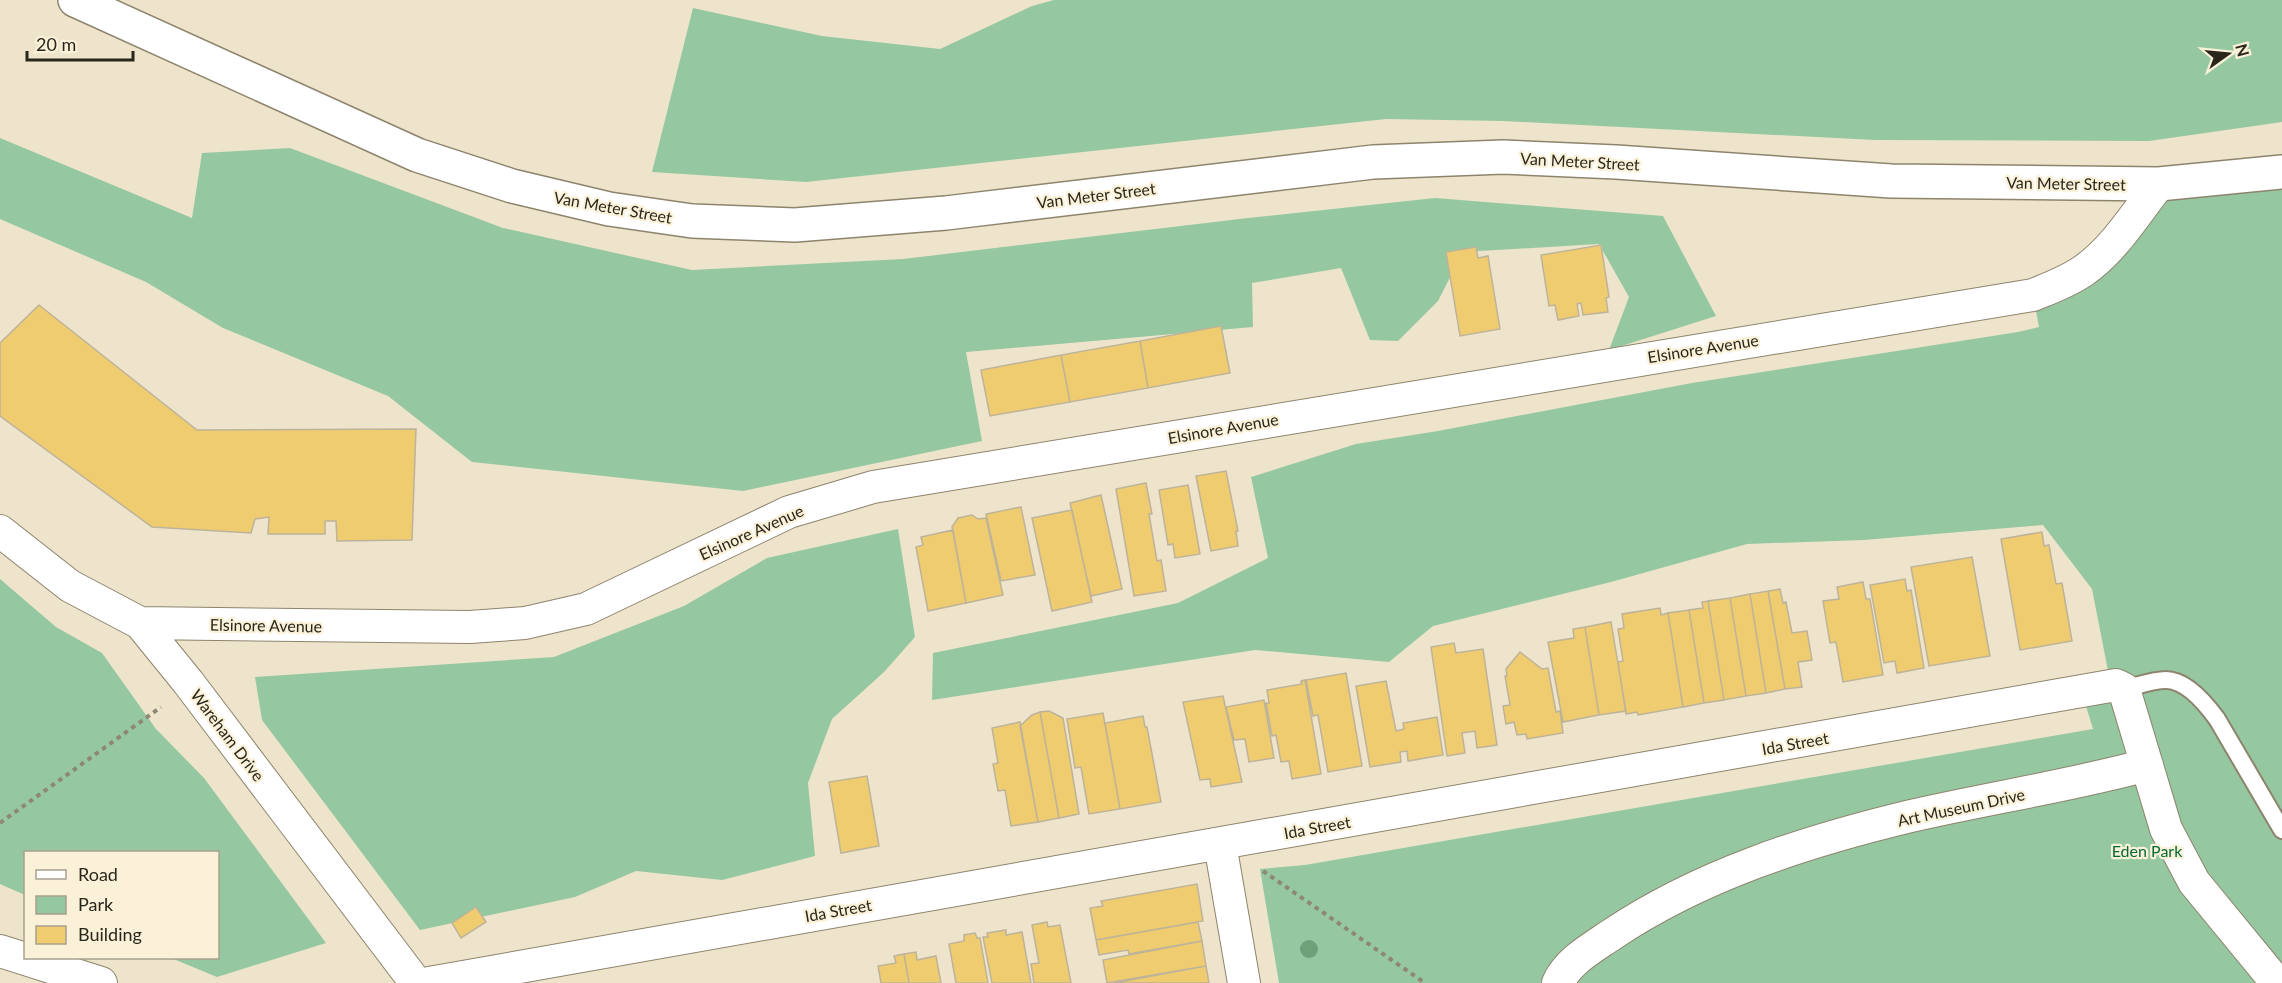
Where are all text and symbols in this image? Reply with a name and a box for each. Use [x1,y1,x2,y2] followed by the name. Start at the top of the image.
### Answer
[27,24,134,62] scale bar
[2198,24,2258,84] north arrow
[36,33,76,55] text: 20 m
[2232,42,2254,58] text: N
[1520,148,1640,174] street label: Van Meter Street
[2006,172,2126,194] street label: Van Meter Street
[1036,178,1157,212] street label: Van Meter Street
[553,187,674,227] street label: Van Meter Street
[1646,330,1760,366] street label: Elsinore Avenue
[1166,409,1280,447] street label: Elsinore Avenue
[696,501,806,563] street label: Elsinore Avenue
[210,615,322,635] street label: Elsinore Avenue
[187,685,269,785] street label: Wareham Drive
[1760,728,1830,758] street label: Ida Street
[1896,784,2026,830] street label: Art Museum Drive
[1282,812,1352,842] street label: Ida Street
[2112,841,2183,860] park label: Eden Park
[24,851,219,959] legend
[78,863,118,885] text: Road
[78,893,114,915] text: Park
[803,895,873,925] street label: Ida Street
[78,923,142,945] text: Building

